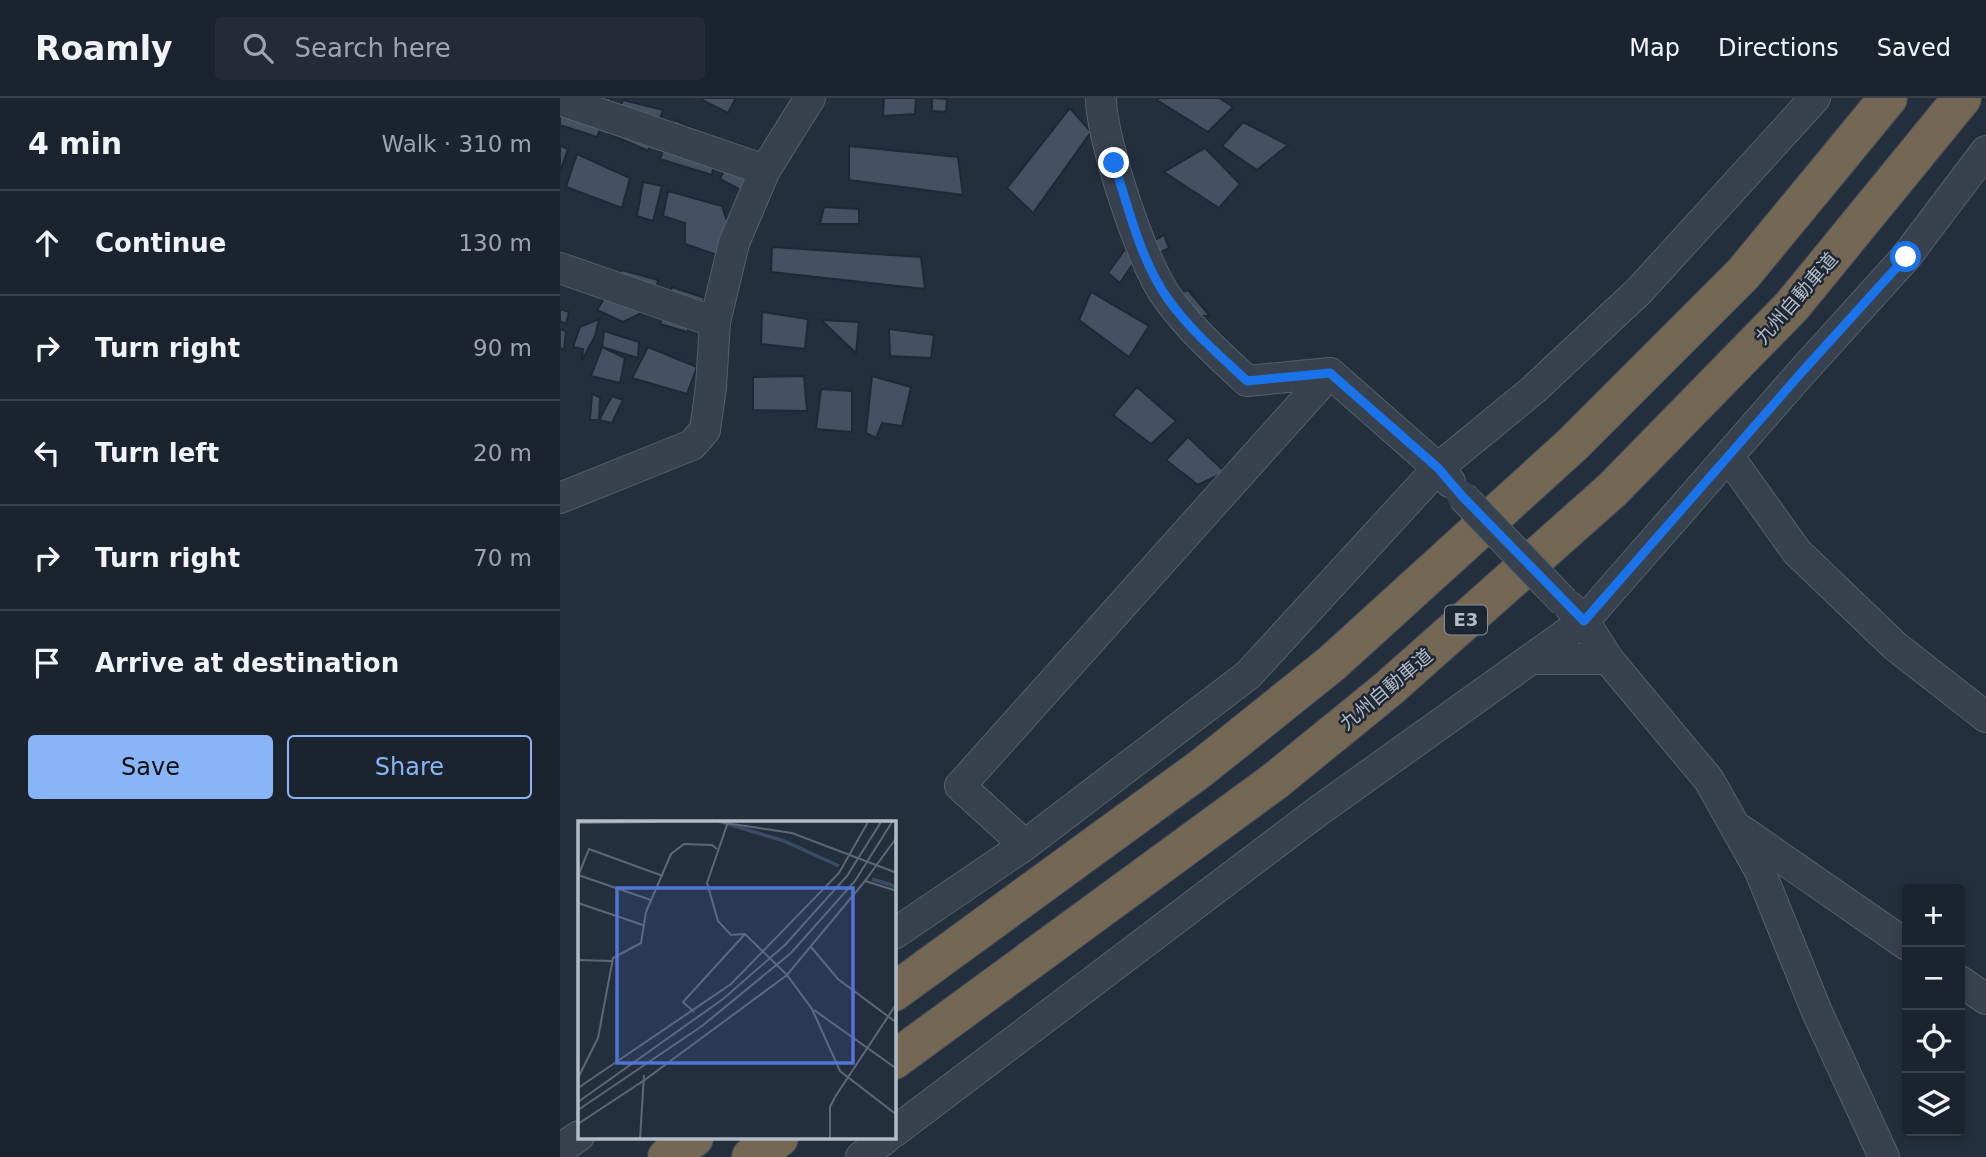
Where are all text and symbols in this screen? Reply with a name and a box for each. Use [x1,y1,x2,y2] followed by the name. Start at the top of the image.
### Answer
[215,17,705,80] search box
[35,29,173,68] text: Roamly
[239,29,277,67] icon: search
[295,33,451,63] text: Search here
[1629,34,1680,62] text: Map
[1718,34,1839,62] text: Directions
[1877,34,1951,62] text: Saved
[28,126,122,161] text: 4 min
[381,131,532,157] text: Walk · 310 m
[1098,147,1129,178] route end
[28,224,66,262] icon: ahead
[95,228,226,258] text: Continue
[458,230,532,256] text: 130 m
[1890,241,1921,272] route start
[1750,248,1842,348] street label: 九州自動車道
[28,329,66,367] icon: right
[95,333,240,363] text: Turn right
[473,335,532,361] text: 90 m
[28,434,66,472] icon: left
[95,438,219,468] text: Turn left
[473,440,532,466] text: 20 m
[28,539,66,577] icon: right
[95,543,240,573] text: Turn right
[473,545,532,571] text: 70 m
[1445,606,1487,634] road number: E3
[28,644,66,682] icon: arrive
[1335,644,1437,734] street label: 九州自動車道
[95,648,399,678] text: Arrive at destination
[28,735,273,799] button: Save
[287,735,532,799] button: Share
[578,821,896,1140] inset map
[1902,884,1965,1136] map controls
[1902,884,1965,947] button: +
[1902,947,1965,1010] button: −
[1902,1010,1965,1073] button: locate
[1902,1073,1965,1136] button: layers

